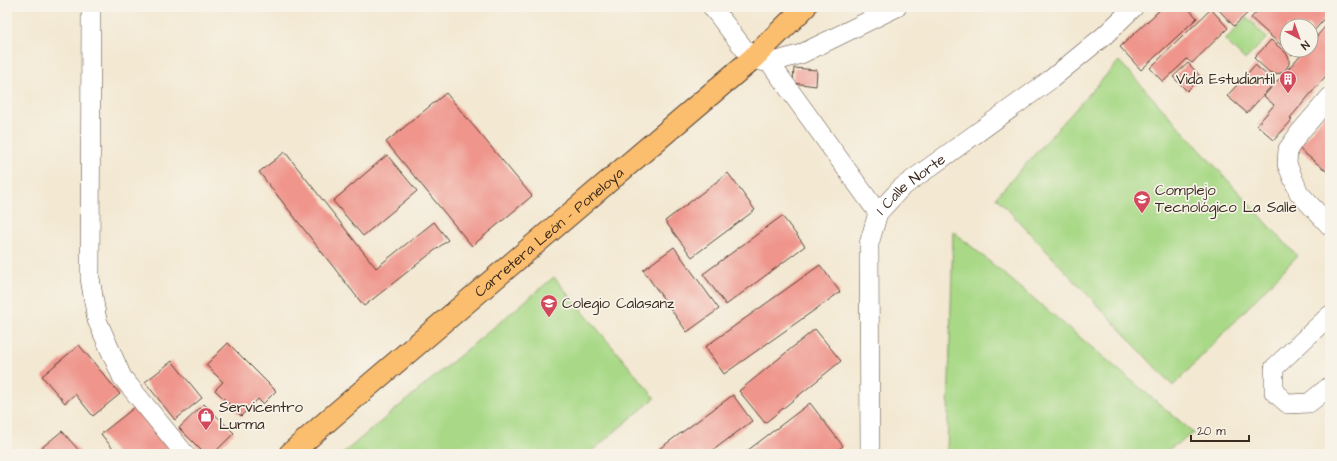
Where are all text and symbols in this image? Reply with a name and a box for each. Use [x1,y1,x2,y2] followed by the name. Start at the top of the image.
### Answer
[1279,18,1319,58] north arrow
[1298,37,1313,53] text: N
[1176,69,1275,90] place label: Vida Estudiantil
[1278,69,1298,94] building icon: Vida Estudiantil
[871,149,950,219] street label: 1 Calle Norte
[470,162,629,302] street label: Carretera León - Poneloya
[1155,180,1297,219] place label: Complejo Tecnológico La Salle
[1132,189,1152,214] school or university icon: Complejo Tecnológico La Salle
[539,293,559,318] school or university icon: Colegio Calasanz
[562,293,675,315] place label: Colegio Calasanz
[219,397,304,435] place label: Servicentro Lurma
[196,406,216,431] shop icon: Servicentro Lurma
[1191,417,1249,443] scale bar
[1197,423,1226,440] text: 20 m

